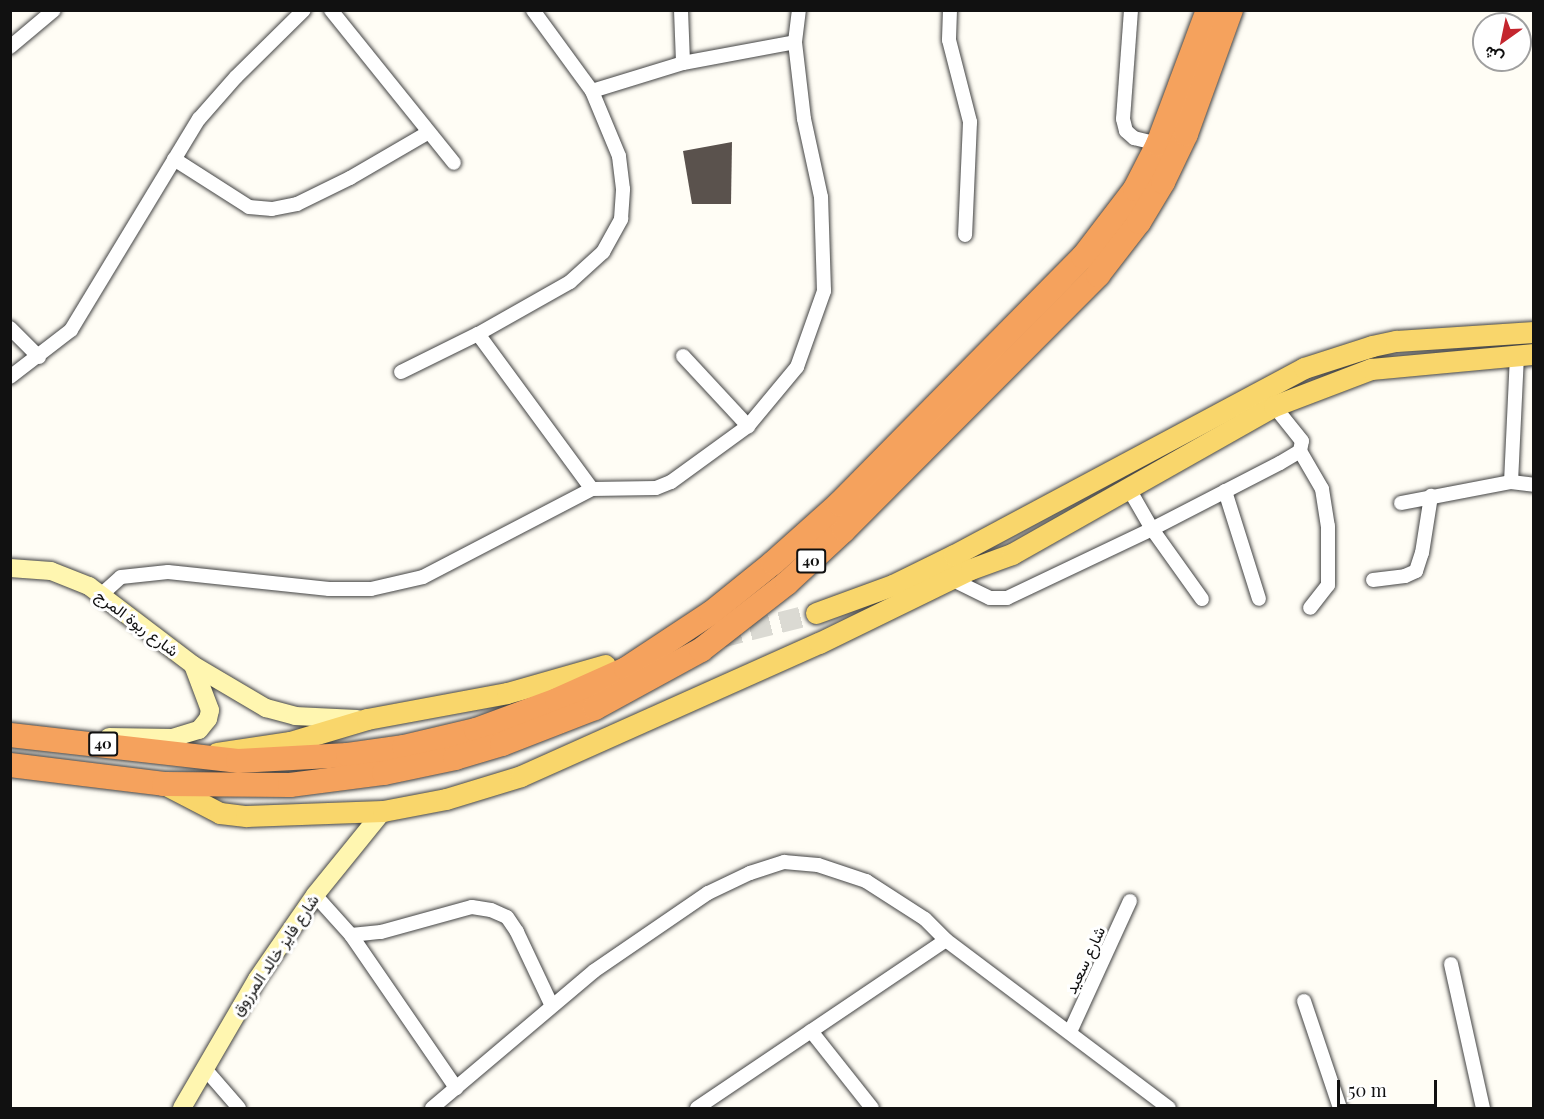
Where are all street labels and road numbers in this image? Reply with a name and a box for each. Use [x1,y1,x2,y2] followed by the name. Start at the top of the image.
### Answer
[796,549,826,573] road number: 40
[92,586,182,660] street label: شارع ربوة المرج
[88,732,118,756] road number: 40
[227,891,323,1019] street label: شارع فايز خالد المرزوق
[1061,923,1109,997] street label: شارع سعيد

